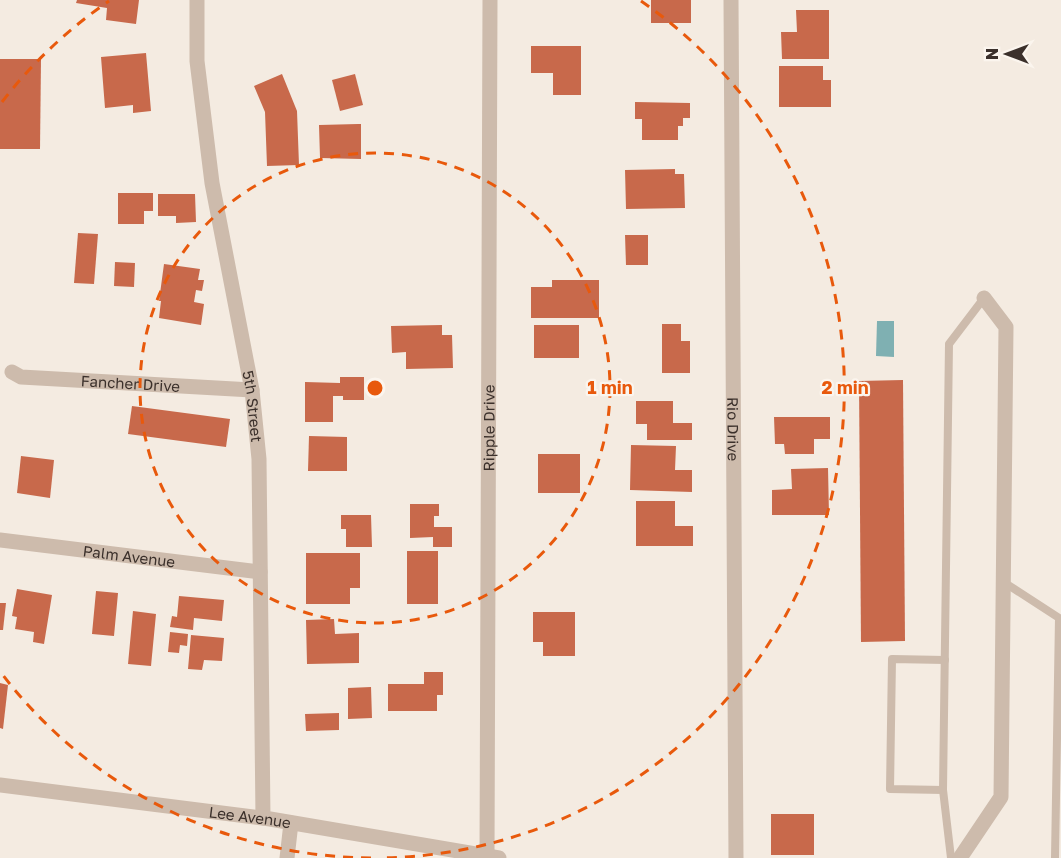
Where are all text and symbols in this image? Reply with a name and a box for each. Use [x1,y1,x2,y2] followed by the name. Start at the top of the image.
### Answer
[977,24,1037,84] north arrow
[982,48,1002,60] text: N
[239,369,266,443] street label: 5th Street
[80,371,181,395] street label: Fancher Drive
[587,376,633,398] text: 1 min
[821,376,869,398] text: 2 min
[365,378,385,398] centre of rings
[479,384,498,472] street label: Ripple Drive
[724,397,743,461] street label: Rio Drive
[82,541,177,571] street label: Palm Avenue
[208,802,293,831] street label: Lee Avenue

